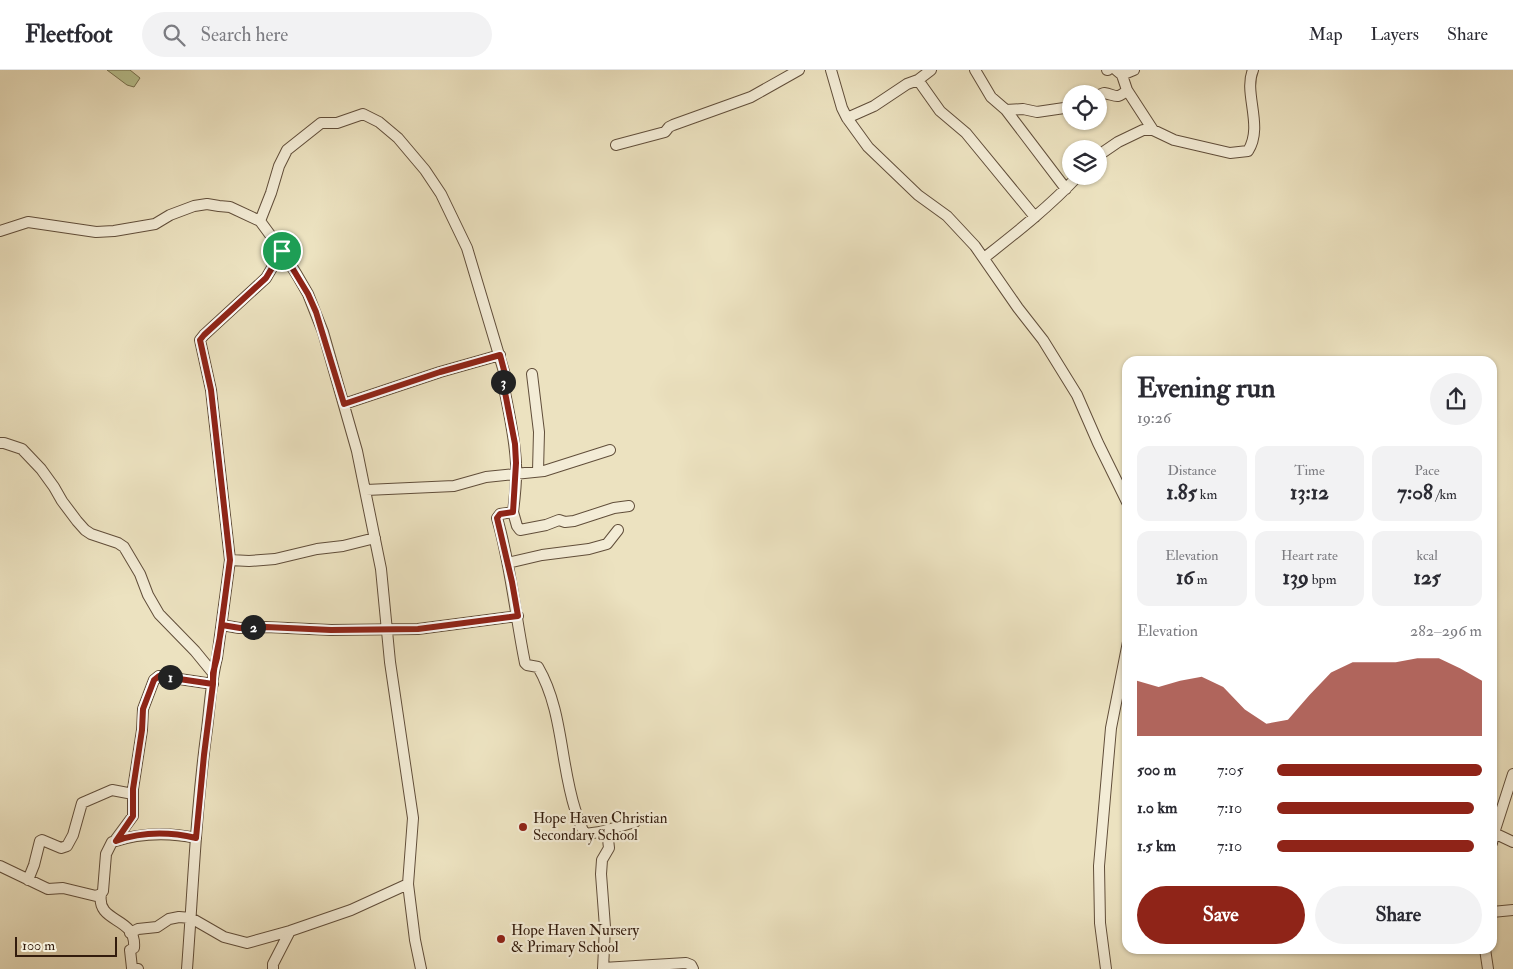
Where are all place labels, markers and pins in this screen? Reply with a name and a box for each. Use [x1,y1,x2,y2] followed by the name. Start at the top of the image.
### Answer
[261,230,303,272] pin
[490,370,516,394] pin: 3
[240,614,266,640] pin: 2
[158,664,182,690] pin: 1
[533,809,668,845] place label: Hope Haven Christian Secondary School
[517,821,529,833] marker: Hope Haven Christian Secondary School
[511,921,639,957] place label: Hope Haven Nursery & Primary School
[495,933,507,945] marker: Hope Haven Nursery & Primary School

